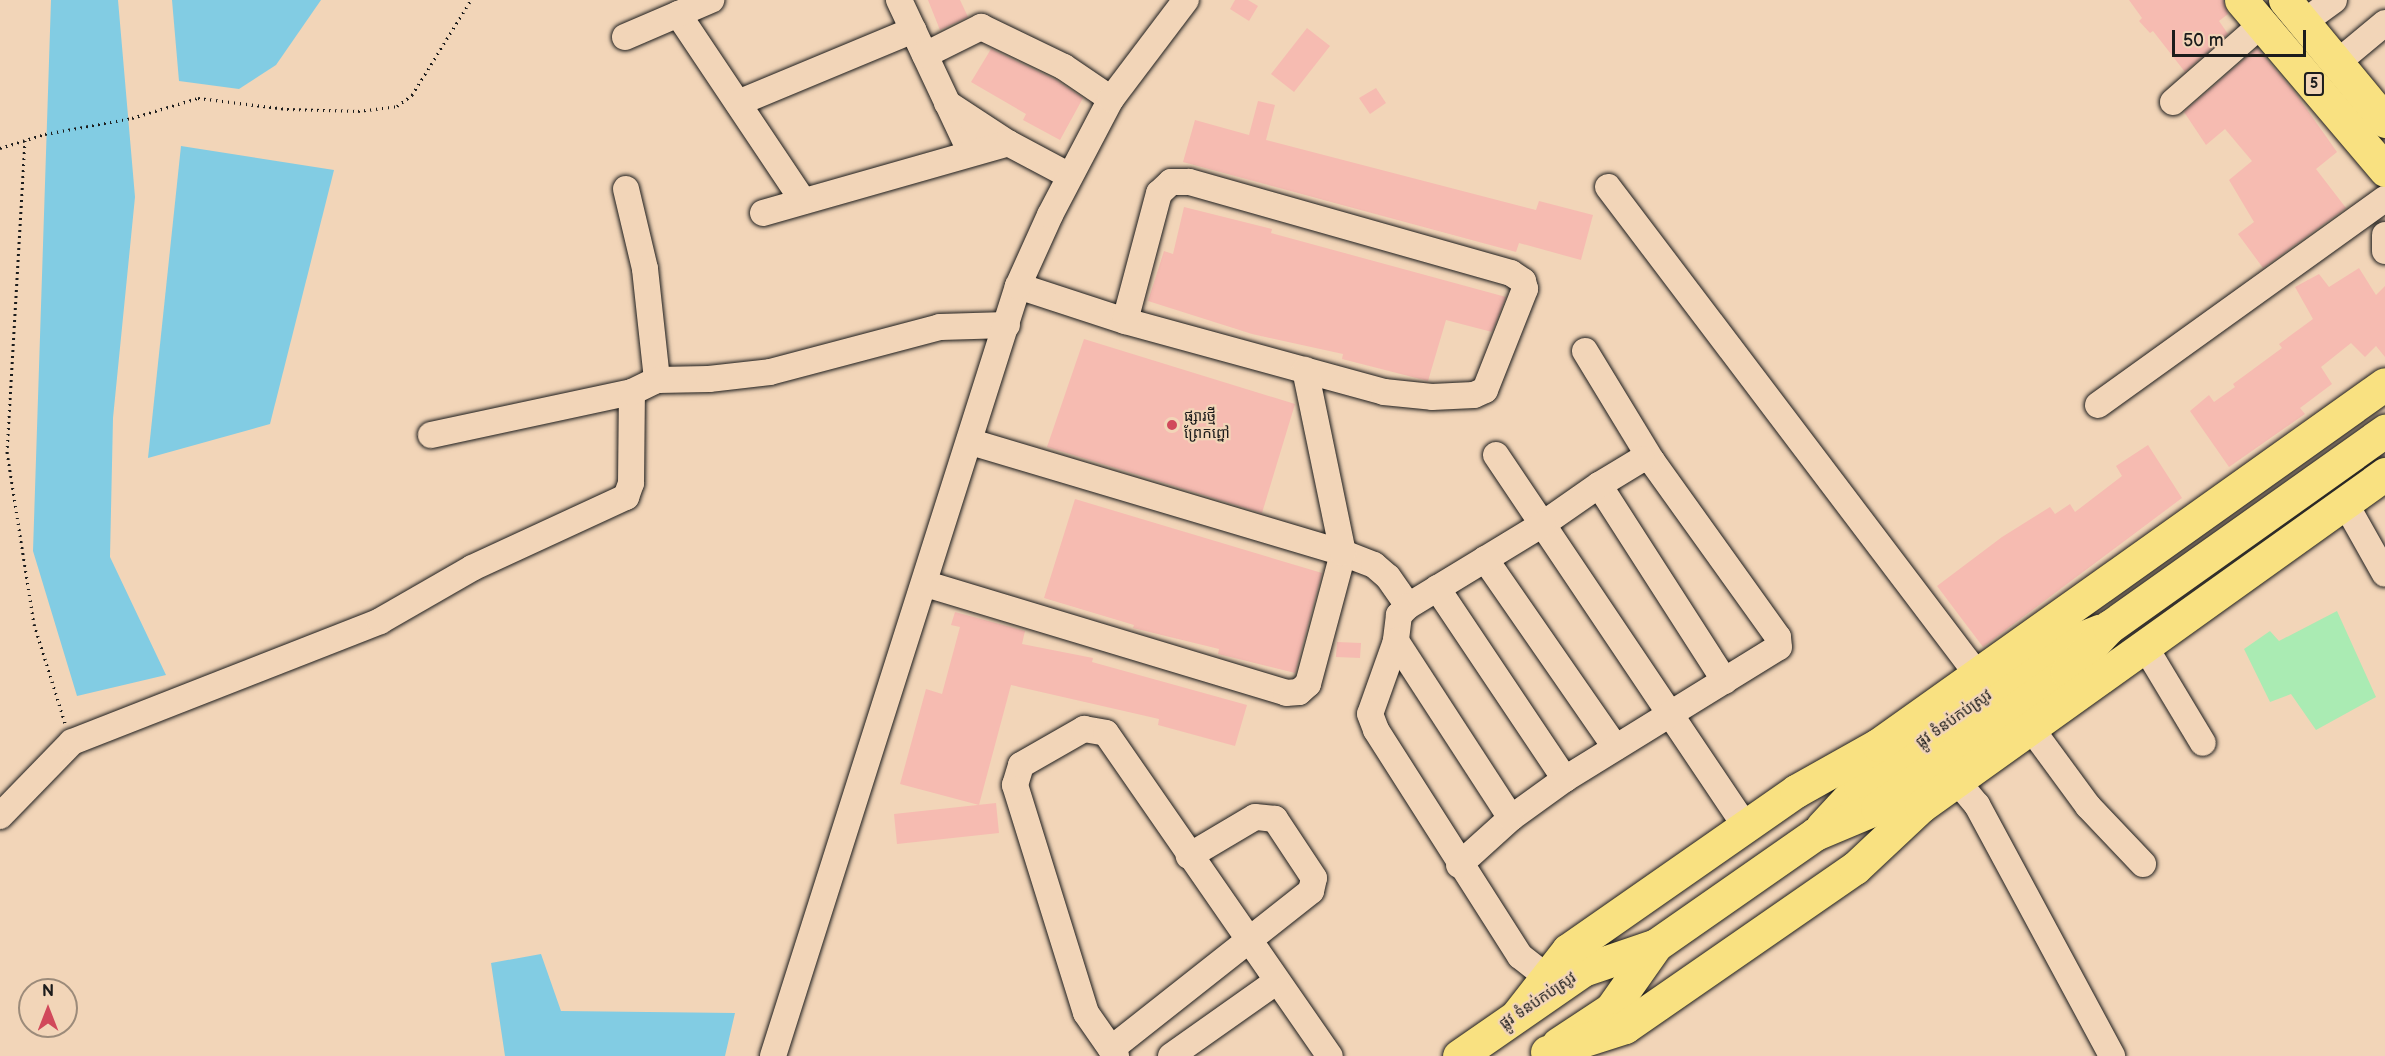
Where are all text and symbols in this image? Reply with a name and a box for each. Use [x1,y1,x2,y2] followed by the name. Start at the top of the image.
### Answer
[2175,18,2308,56] scale bar
[2183,30,2224,51] text: 50 m
[2304,73,2324,95] road number: 5
[1184,407,1230,442] place label: ផ្សារថ្មី ព្រែកព្នៅ
[1165,418,1179,432] marker: ផ្សារថ្មី ព្រែកព្នៅ
[1913,686,1995,752] street label: ផ្លូវ ទំនប់កប់ស្រូវ
[1496,969,1580,1033] street label: ផ្លូវ ទំនប់កប់ស្រូវ
[18,978,78,1038] north arrow
[42,982,54,1001] text: N

